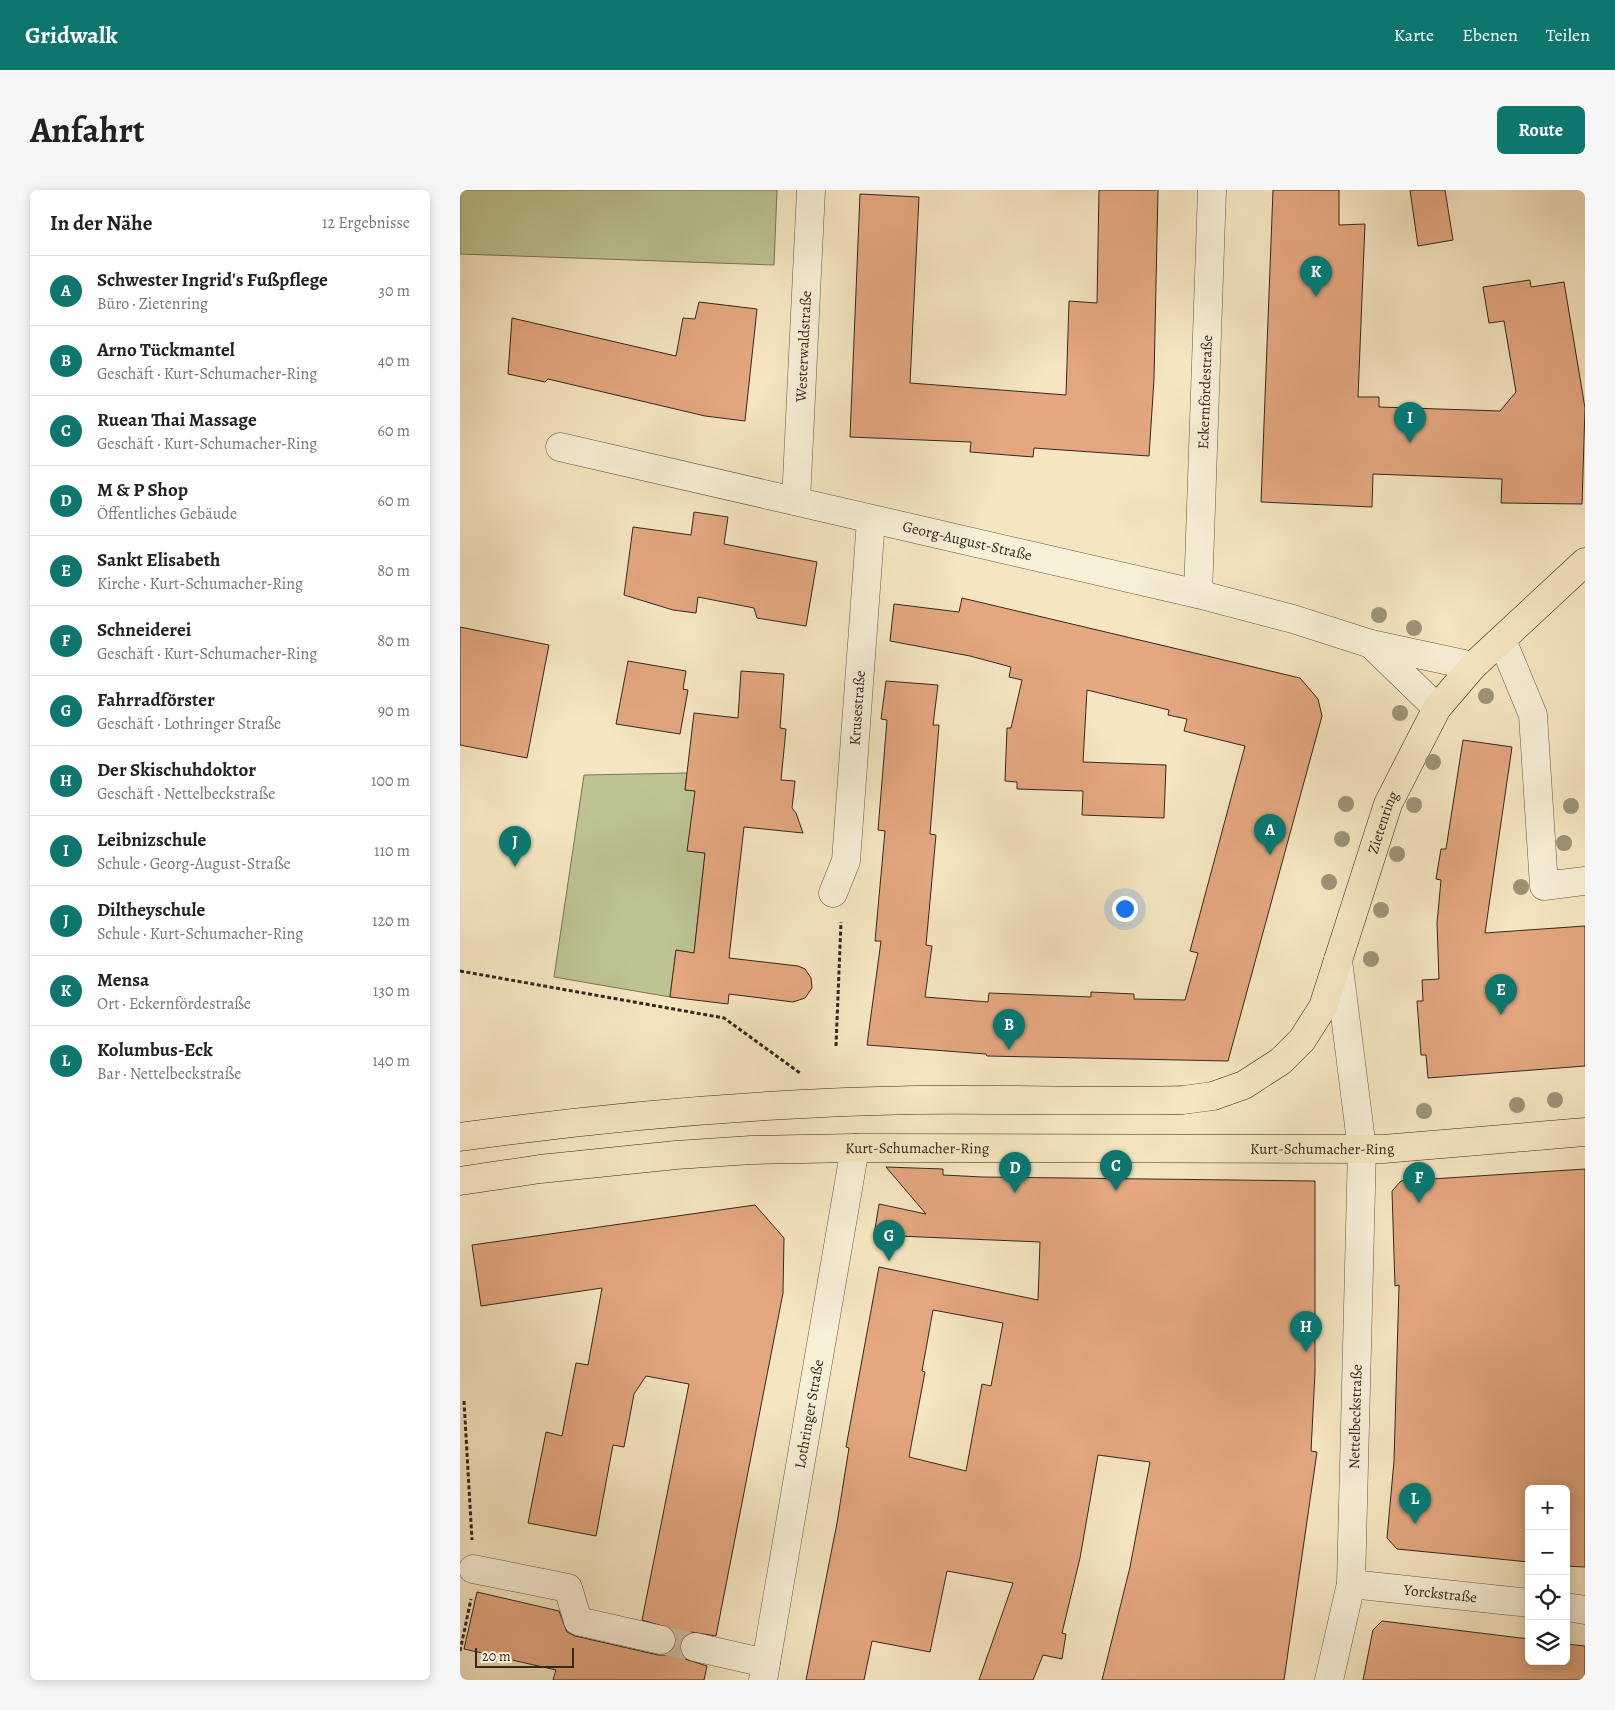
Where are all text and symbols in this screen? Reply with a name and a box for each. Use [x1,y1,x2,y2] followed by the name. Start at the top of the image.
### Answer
[25,19,118,51] text: Gridwalk
[1394,23,1434,47] text: Karte
[1462,23,1518,47] text: Ebenen
[1546,23,1590,47] text: Teilen
[30,106,145,154] text: Anfahrt
[1497,106,1585,154] button: Route
[50,209,152,237] text: In der Nähe
[322,212,410,234] text: 12 Ergebnisse
[1300,256,1332,297] pin: K
[97,267,328,293] text: Schwester Ingrid's Fußpflege
[61,280,71,302] text: A
[378,280,410,302] text: 30 m
[791,290,816,403] street label: Westerwaldstraße
[97,293,208,315] text: Büro · Zietenring
[1193,334,1217,450] street label: Eckernfördestraße
[97,337,235,363] text: Arno Tückmantel
[61,350,71,372] text: B
[378,350,410,372] text: 40 m
[97,363,317,385] text: Geschäft · Kurt-Schumacher-Ring
[1394,402,1426,443] pin: I
[97,407,257,433] text: Ruean Thai Massage
[61,420,71,442] text: C
[378,420,410,442] text: 60 m
[97,433,317,455] text: Geschäft · Kurt-Schumacher-Ring
[97,477,188,503] text: M & P Shop
[60,490,72,512] text: D
[378,490,410,512] text: 60 m
[97,503,237,525] text: Öffentliches Gebäude
[901,516,1034,565] street label: Georg-August-Straße
[97,547,220,573] text: Sankt Elisabeth
[61,560,71,582] text: E
[377,560,410,582] text: 80 m
[97,573,303,595] text: Kirche · Kurt-Schumacher-Ring
[97,617,191,643] text: Schneiderei
[62,630,70,652] text: F
[377,630,410,652] text: 80 m
[97,643,317,665] text: Geschäft · Kurt-Schumacher-Ring
[844,669,870,746] street label: Krusestraße
[97,687,215,713] text: Fahrradförster
[61,700,71,722] text: G
[378,700,410,722] text: 90 m
[97,713,281,735] text: Geschäft · Lothringer Straße
[97,757,256,783] text: Der Skischuhdoktor
[60,770,72,792] text: H
[371,770,410,792] text: 100 m
[97,783,275,805] text: Geschäft · Nettelbeckstraße
[1363,787,1403,856] street label: Zietenring
[1254,814,1286,855] pin: A
[499,826,531,867] pin: J
[97,827,206,853] text: Leibnizschule
[63,840,69,862] text: I
[374,840,410,862] text: 110 m
[97,853,291,875] text: Schule · Georg-August-Straße
[1112,896,1138,922] your location
[97,897,205,923] text: Diltheyschule
[63,910,69,932] text: J
[372,910,410,932] text: 120 m
[97,923,303,945] text: Schule · Kurt-Schumacher-Ring
[97,967,149,993] text: Mensa
[1485,974,1517,1015] pin: E
[61,980,71,1002] text: K
[373,980,410,1002] text: 130 m
[97,993,251,1015] text: Ort · Eckernfördestraße
[993,1009,1025,1050] pin: B
[97,1037,213,1063] text: Kolumbus-Eck
[62,1050,70,1072] text: L
[372,1050,410,1072] text: 140 m
[97,1063,241,1085] text: Bar · Nettelbeckstraße
[845,1138,990,1158] street label: Kurt-Schumacher-Ring
[1250,1138,1396,1159] street label: Kurt-Schumacher-Ring
[1100,1150,1132,1191] pin: C
[999,1152,1031,1193] pin: D
[1403,1162,1435,1203] pin: F
[873,1220,905,1261] pin: G
[1290,1311,1322,1352] pin: H
[790,1358,828,1470] street label: Lothringer Straße
[1344,1364,1367,1469] street label: Nettelbeckstraße
[1399,1483,1431,1524] pin: L
[1525,1485,1570,1665] map controls
[1525,1485,1570,1530] button: +
[1525,1530,1570,1575] button: −
[1525,1575,1570,1620] button: locate
[1402,1580,1478,1607] street label: Yorckstraße
[1525,1620,1570,1665] button: layers
[475,1645,574,1668] scale bar
[482,1647,511,1666] text: 20 m

